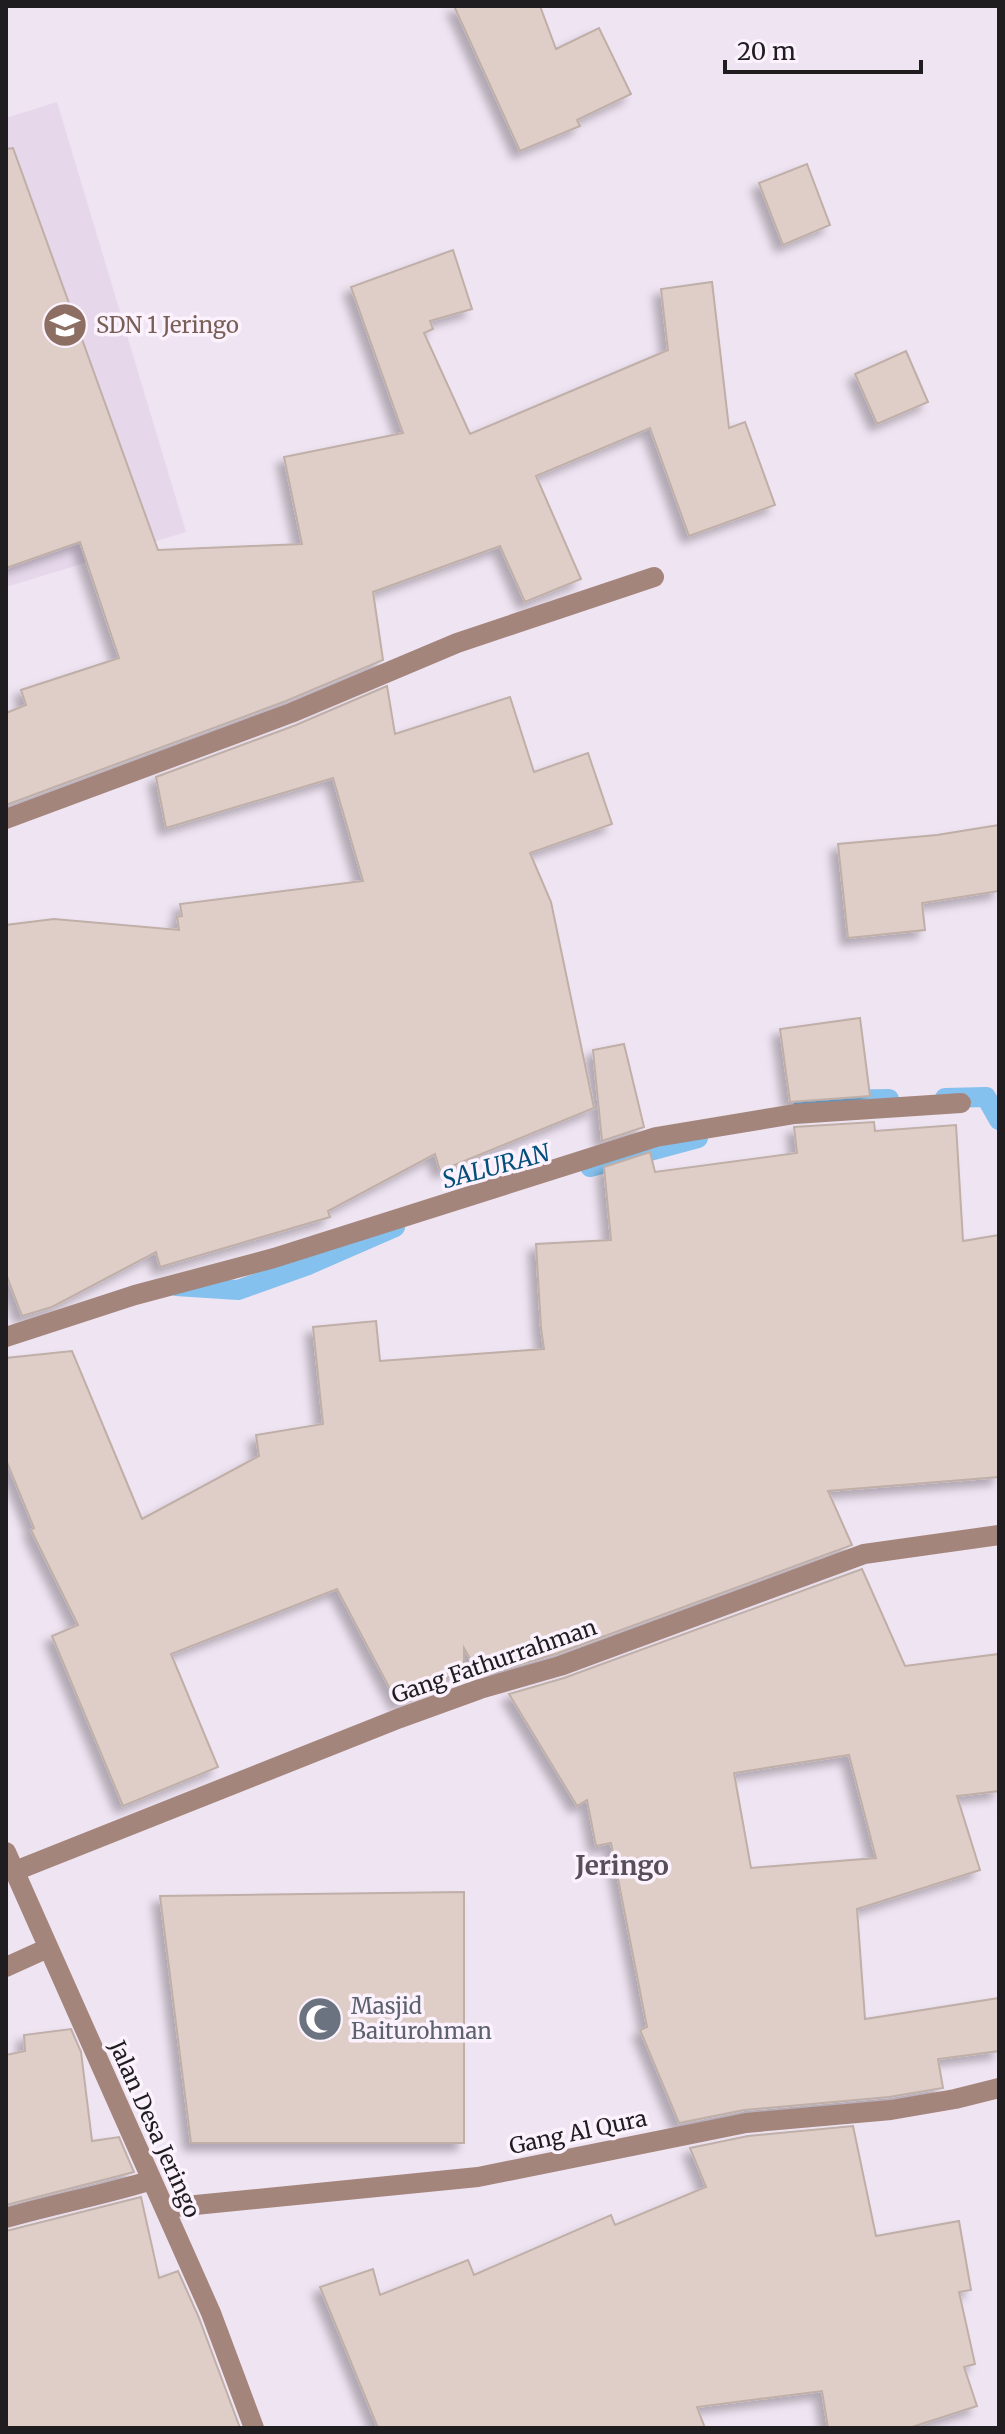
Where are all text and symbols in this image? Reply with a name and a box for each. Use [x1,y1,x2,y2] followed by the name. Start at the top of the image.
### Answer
[725,24,921,74] scale bar
[737,36,796,67] text: 20 m
[41,301,89,349] school or university icon: SDN 1 Jeringo
[96,311,239,339] place label: SDN 1 Jeringo
[439,1136,555,1195] water label: SALURAN
[388,1613,601,1709] street label: Gang Fathurrahman
[574,1849,669,1882] district label: Jeringo
[351,1992,492,2045] place label: Masjid Baiturohman
[296,1995,344,2043] mosque icon: Masjid Baiturohman
[103,2035,207,2222] street label: Jalan Desa Jeringo
[507,2104,650,2160] street label: Gang Al Qura

